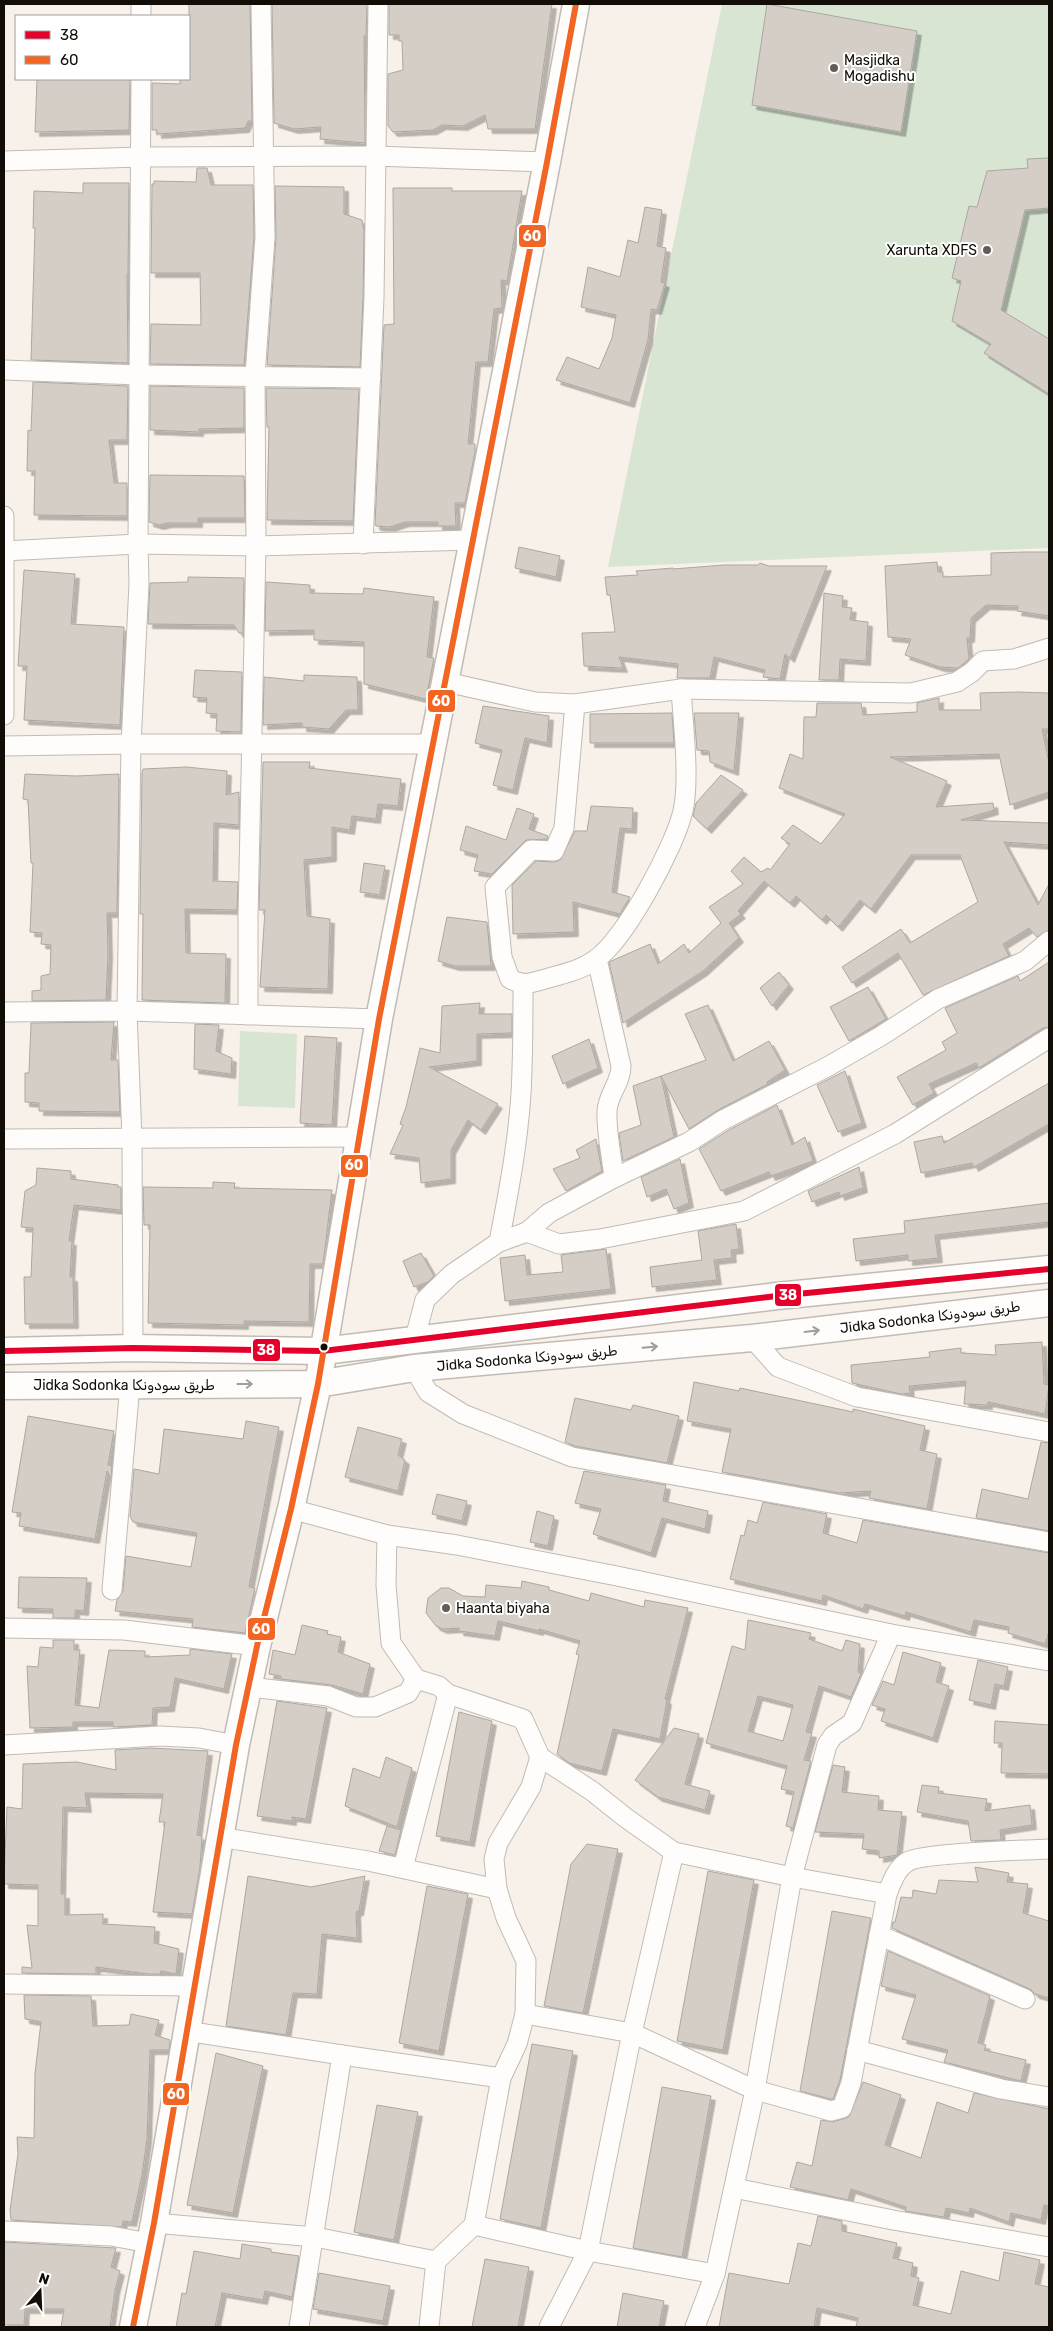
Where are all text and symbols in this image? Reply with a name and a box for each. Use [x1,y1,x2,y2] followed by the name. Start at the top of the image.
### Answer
[15,15,190,80] legend
[60,26,79,44] text: 38
[60,51,79,69] text: 60
[844,52,915,85] place label: Masjidka Mogadishu
[828,62,840,74] marker: Masjidka Mogadishu
[518,224,547,248] line badge: 60
[523,228,541,245] text: 60
[886,242,977,259] place label: Xarunta XDFS
[981,244,993,256] marker: Xarunta XDFS
[427,689,456,713] line badge: 60
[432,693,450,710] text: 60
[340,1154,369,1178] line badge: 60
[345,1157,363,1174] text: 60
[774,1283,802,1307] line badge: 38
[779,1287,797,1304] text: 38
[839,1298,1021,1337] street label: Jidka Sodonka طريق سودونكا
[804,1326,820,1336] one-way arrow
[252,1338,281,1362] line badge: 38
[257,1342,275,1359] text: 38
[319,1342,329,1352] unlabelled marker
[436,1342,618,1375] street label: Jidka Sodonka طريق سودونكا
[642,1342,658,1352] one-way arrow
[33,1377,215,1394] street label: Jidka Sodonka طريق سودونكا
[236,1379,253,1389] one-way arrow
[456,1600,550,1617] place label: Haanta biyaha
[440,1602,452,1614] marker: Haanta biyaha
[247,1617,276,1641] line badge: 60
[252,1621,270,1638] text: 60
[162,2082,190,2106] line badge: 60
[167,2086,185,2103] text: 60
[15,2266,65,2316] north arrow
[37,2270,52,2289] text: N

